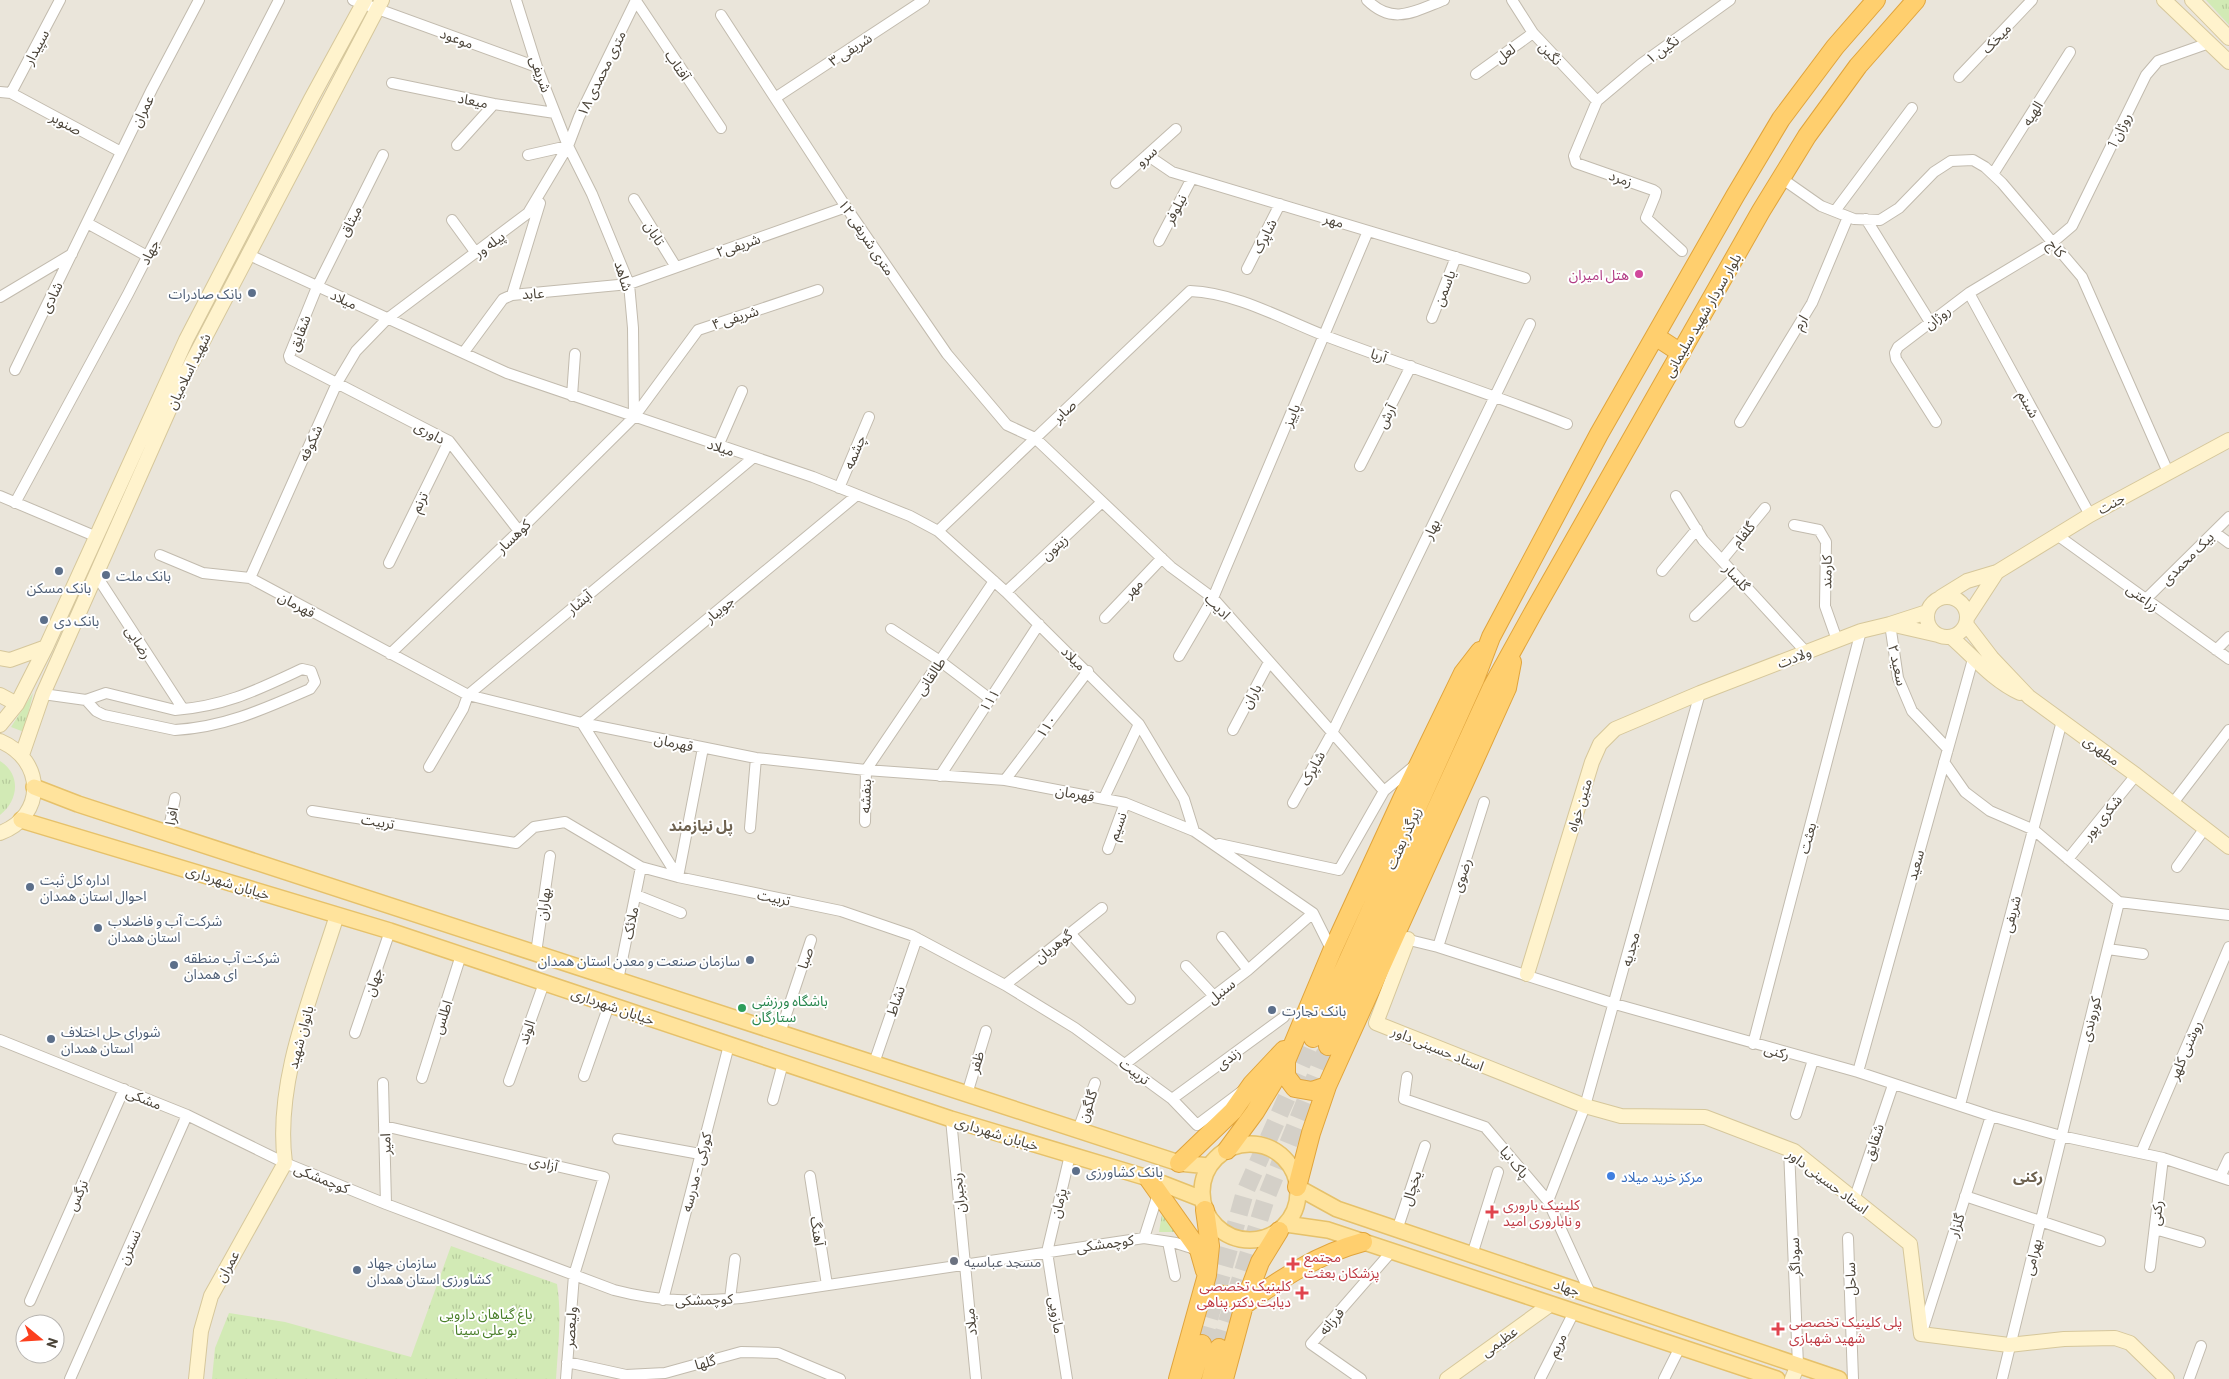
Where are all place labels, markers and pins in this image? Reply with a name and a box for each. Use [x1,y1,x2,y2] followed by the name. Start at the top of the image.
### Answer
[1569,266,1629,284] place label: هتل امیران
[1633,268,1645,280] marker: هتل امیران
[169,285,242,303] place label: بانک صادرات
[246,287,258,299] marker: بانک صادرات
[53,565,65,577] marker: بانک مسکن
[116,567,171,584] place label: بانک ملت
[100,569,112,581] marker: بانک ملت
[27,579,92,597] place label: بانک مسکن
[54,612,100,630] place label: بانک دی
[38,614,50,626] marker: بانک دی
[40,871,147,905] place label: اداره کل ثبت احوال استان همدان
[24,881,36,893] marker: اداره کل ثبت احوال استان همدان
[108,912,222,946] place label: شرکت آب و فاضلاب استان همدان
[92,922,104,934] marker: شرکت آب و فاضلاب استان همدان
[184,949,280,983] place label: شرکت آب منطقه ای همدان
[538,952,740,970] place label: سازمان صنعت و معدن استان همدان
[744,954,756,966] marker: سازمان صنعت و معدن استان همدان
[168,959,180,971] marker: شرکت آب منطقه ای همدان
[752,992,828,1026] place label: باشگاه ورزشی ستارگان
[736,1002,748,1014] marker: باشگاه ورزشی ستارگان
[1282,1002,1347,1020] place label: بانک تجارت
[1266,1004,1278,1016] marker: بانک تجارت
[61,1023,160,1057] place label: شوراى حل اختلاف استان همدان
[45,1033,57,1045] marker: شوراى حل اختلاف استان همدان
[1086,1163,1163,1181] place label: بانک کشاورزی
[1070,1165,1082,1177] marker: بانک کشاورزی
[1621,1168,1703,1186] place label: مرکز خرید میلاد
[1605,1170,1617,1182] marker: مرکز خرید میلاد
[1503,1196,1581,1230] place label: کلینیک باروری و ناباروری امید
[1485,1205,1499,1219] marker: کلینیک باروری و ناباروری امید
[1304,1248,1379,1283] place label: مجتمع پزشکان بعثت
[964,1253,1041,1270] place label: مسجد عباسیه
[367,1254,491,1288] place label: سازمان جهاد کشاورزی استان همدان
[948,1255,960,1267] marker: مسجد عباسیه
[1286,1257,1300,1271] marker: مجتمع پزشکان بعثت
[351,1264,363,1276] marker: سازمان جهاد کشاورزی استان همدان
[1197,1277,1291,1312] place label: کلینیک تخصصی دیابت دکتر پناهی
[1295,1286,1309,1300] marker: کلینیک تخصصی دیابت دکتر پناهی
[1789,1313,1902,1347] place label: پلی کلینیک تخصصی شهید شهبازی
[1771,1322,1785,1336] marker: پلی کلینیک تخصصی شهید شهبازی

